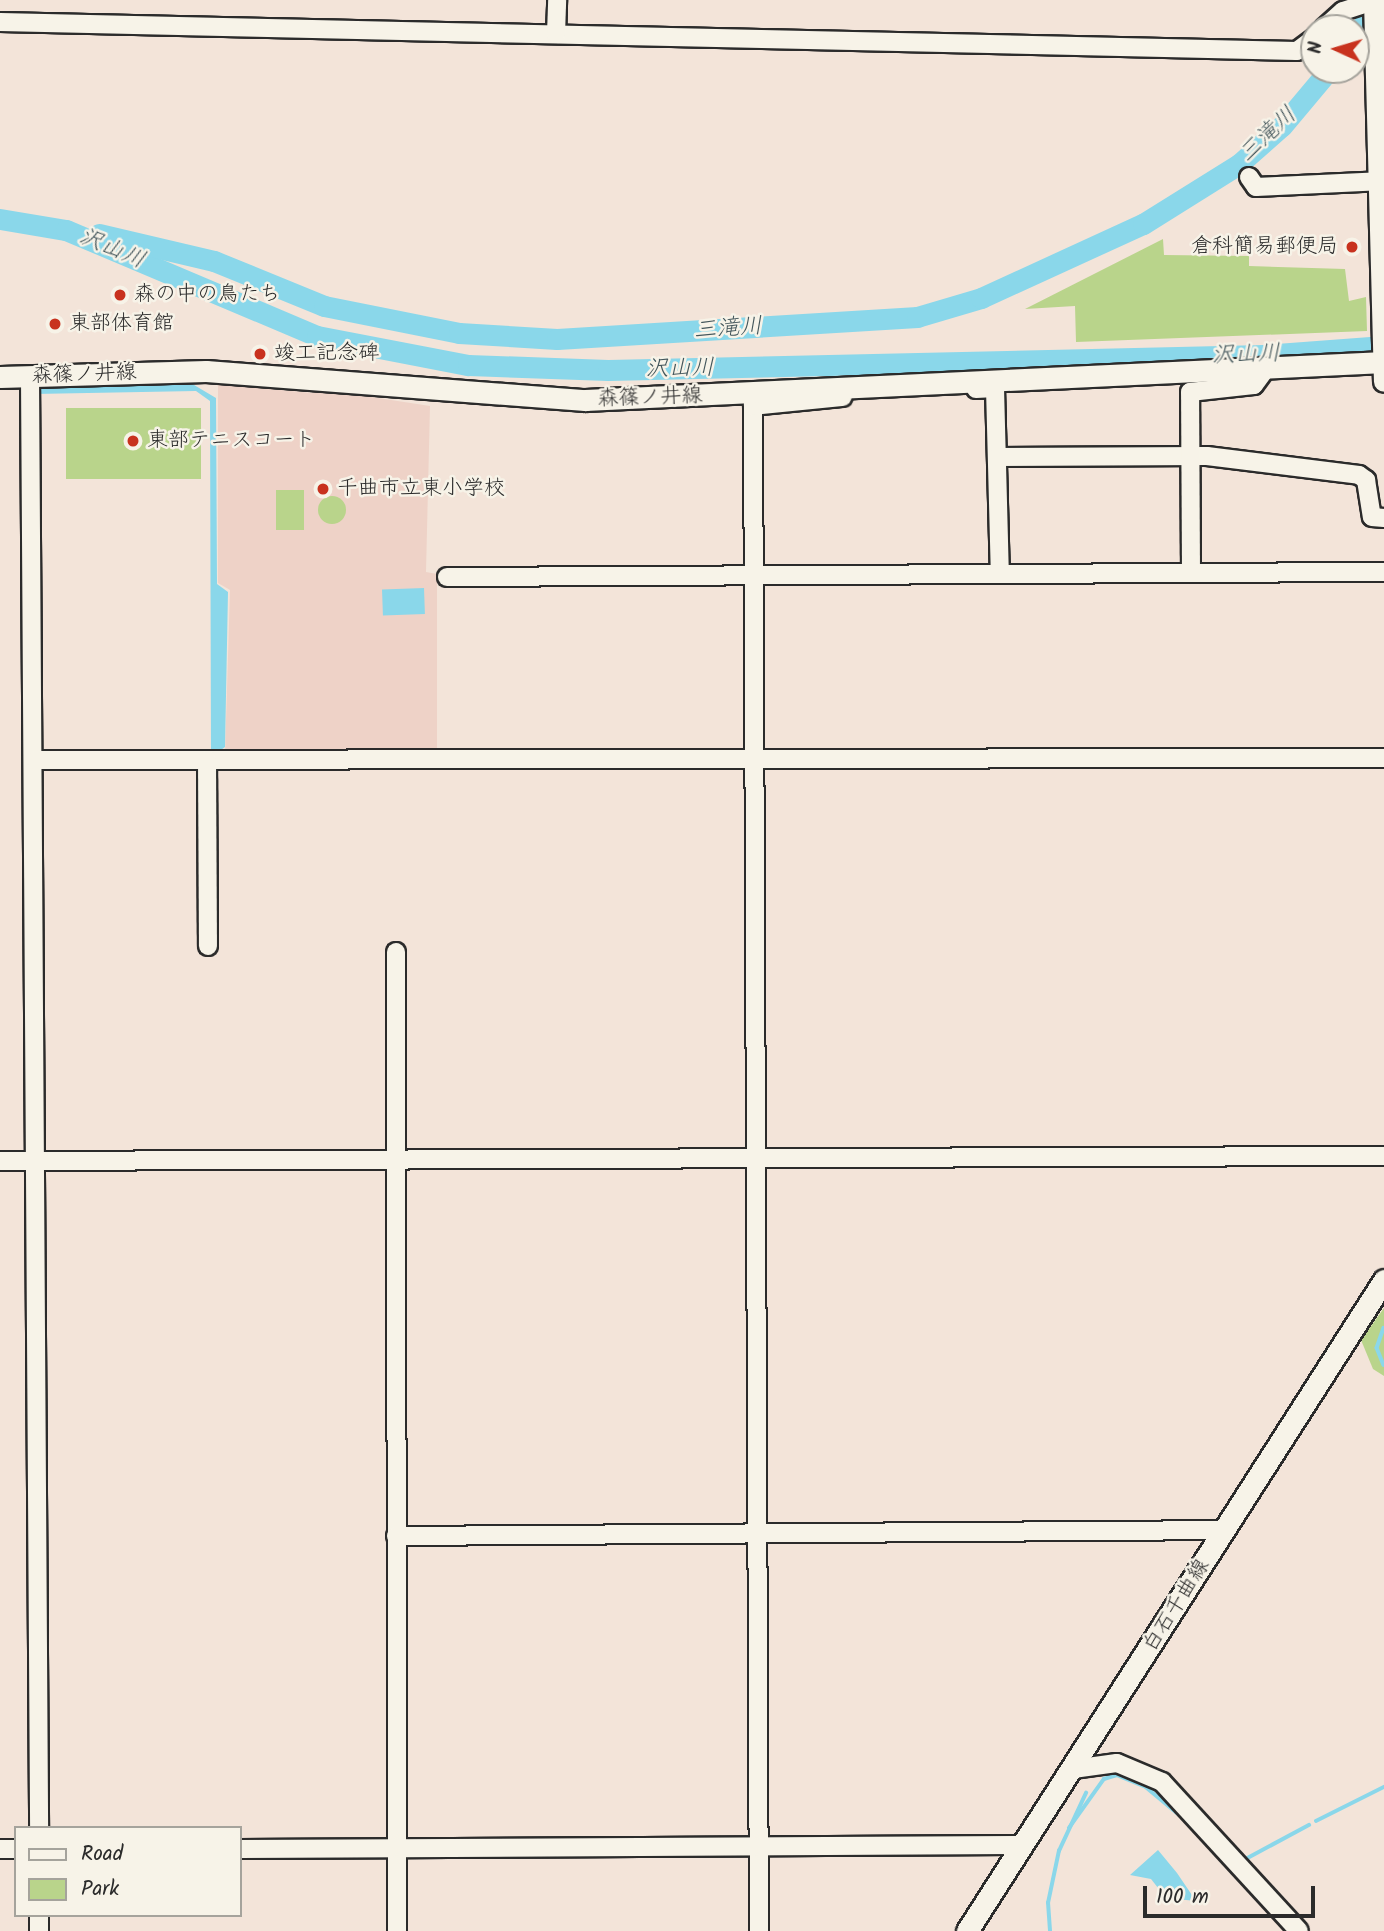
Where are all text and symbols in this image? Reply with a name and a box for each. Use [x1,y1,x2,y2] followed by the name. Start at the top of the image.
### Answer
[1300,14,1370,84] north arrow
[1301,41,1331,55] text: N
[1233,101,1303,169] water label: 三滝川
[75,223,149,275] water label: 沢山川
[1191,234,1338,260] place label: 倉科簡易郵便局
[1344,239,1360,255] marker: 倉科簡易郵便局
[134,282,281,308] place label: 森の中の鳥たち
[112,287,128,303] marker: 森の中の鳥たち
[69,311,174,337] place label: 東部体育館
[693,313,763,345] water label: 三滝川
[47,316,63,332] marker: 東部体育館
[1211,340,1281,370] water label: 沢山川
[274,341,379,367] place label: 竣工記念碑
[252,346,268,362] marker: 竣工記念碑
[645,355,715,383] water label: 沢山川
[31,361,137,389] street label: 森篠ノ井線
[597,384,703,412] street label: 森篠ノ井線
[147,428,315,454] place label: 東部テニスコート
[125,433,141,449] marker: 東部テニスコート
[337,476,505,502] place label: 千曲市立東小学校
[315,481,331,497] marker: 千曲市立東小学校
[1138,1555,1216,1657] street label: 白石千曲線
[14,1826,242,1917] legend
[81,1838,123,1871] text: Road
[1146,1871,1318,1915] scale bar
[81,1873,119,1906] text: Park
[1156,1881,1209,1914] text: 100 m

